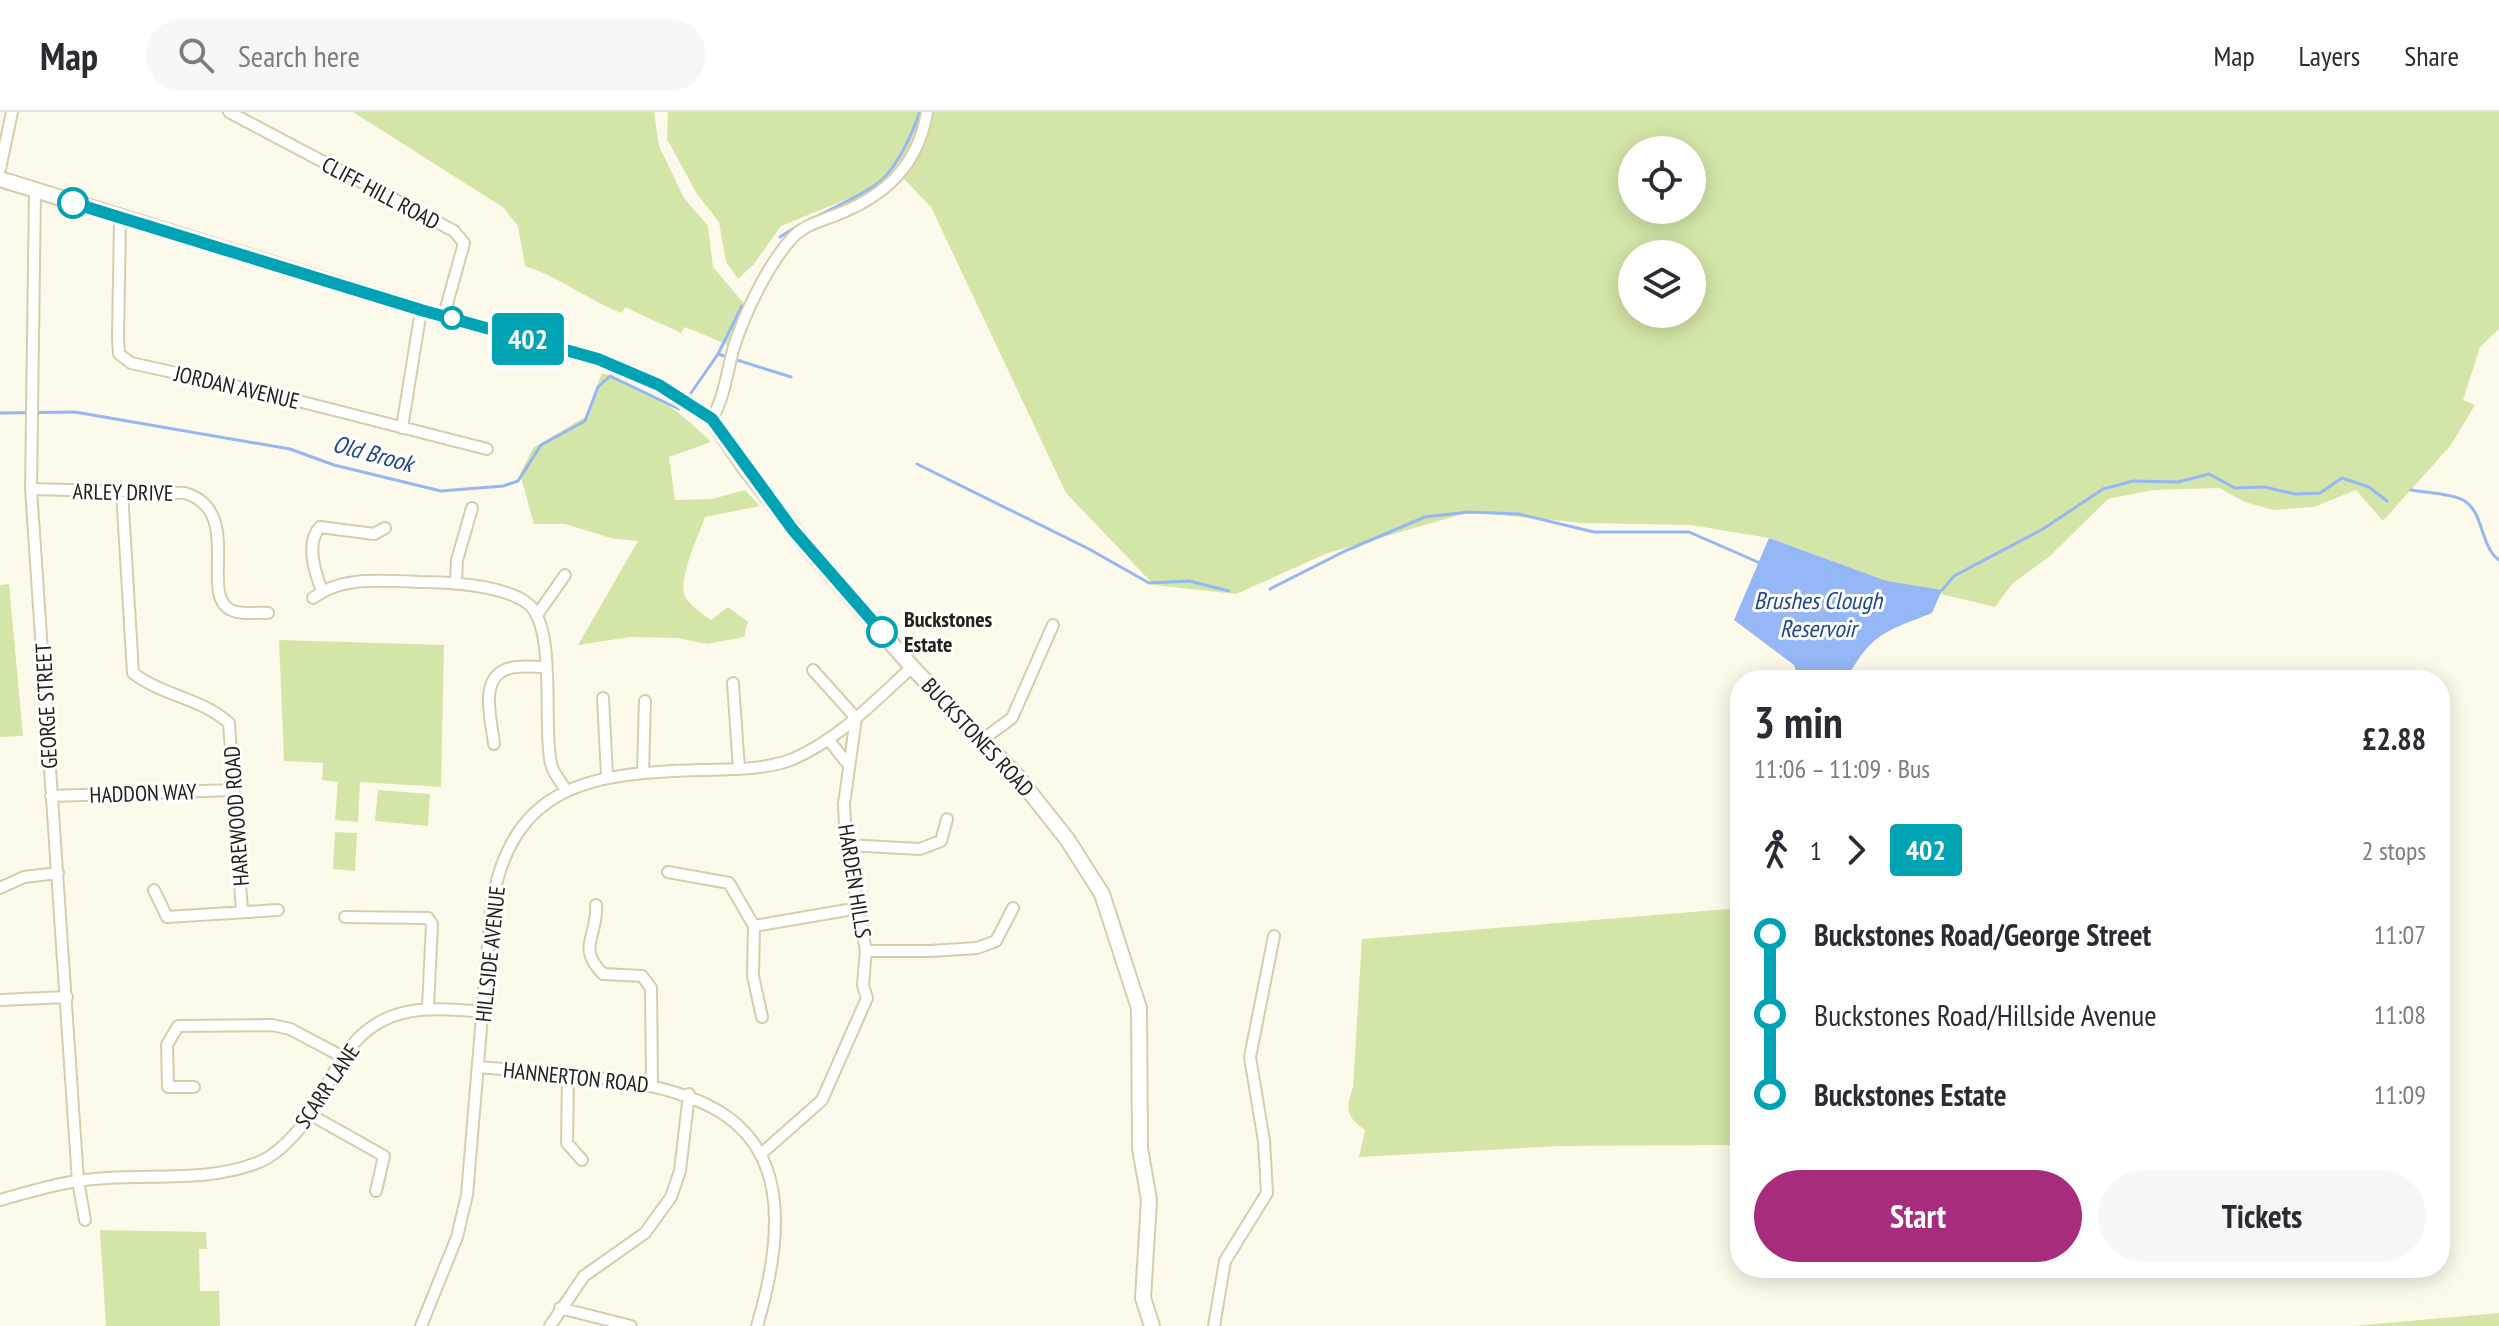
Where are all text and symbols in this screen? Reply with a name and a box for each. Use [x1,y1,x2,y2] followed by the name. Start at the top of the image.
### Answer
[146,19,706,91] search box
[40,31,98,80] text: Map
[174,33,218,77] icon: search
[238,36,360,75] text: Search here
[2213,37,2255,74] text: Map
[2299,37,2360,74] text: Layers
[2404,37,2459,74] text: Share
[1618,136,1706,328] map controls
[1618,136,1706,224] button: locate
[317,150,445,236] street label: CLIFF HILL ROAD
[58,188,88,218] unlabelled marker
[1618,240,1706,328] button: layers
[441,307,463,329] unlabelled marker
[482,313,574,365] line badge: 402
[508,320,548,357] text: 402
[171,359,302,415] street label: JORDAN AVENUE
[329,428,419,480] water label: Old Brook
[72,477,174,507] street label: ARLEY DRIVE
[1754,585,1884,644] water label: Brushes Clough Reservoir
[904,605,993,658] place label: Buckstones Estate
[867,617,897,647] marker: Buckstones Estate
[29,642,63,770] street label: GEORGE STREET
[916,672,1040,802] street label: BUCKSTONES ROAD
[1754,693,1843,750] text: 3 min
[2362,719,2426,758] text: £2.88
[217,745,255,887] street label: HAREWOOD ROAD
[1754,752,1930,785] text: 11:06 – 11:09 · Bus
[89,777,197,809] street label: HADDON WAY
[832,822,878,940] street label: HARDEN HILLS
[1754,828,1798,872] icon: walk
[1834,828,1878,872] icon: forward
[1906,831,1946,868] text: 402
[1810,834,1822,867] text: 1
[2362,834,2426,867] text: 2 stops
[469,885,511,1023] street label: HILLSIDE AVENUE
[1814,915,2151,954] text: Buckstones Road/George Street
[2374,918,2426,951] text: 11:07
[1814,995,2157,1034] text: Buckstones Road/Hillside Avenue
[2374,998,2426,1031] text: 11:08
[289,1038,365,1134] street label: SCARR LANE
[502,1055,650,1099] street label: HANNERTON ROAD
[1814,1075,2007,1114] text: Buckstones Estate
[2374,1078,2426,1111] text: 11:09
[1754,1170,2082,1262] button: Start
[2098,1170,2426,1262] button: Tickets

